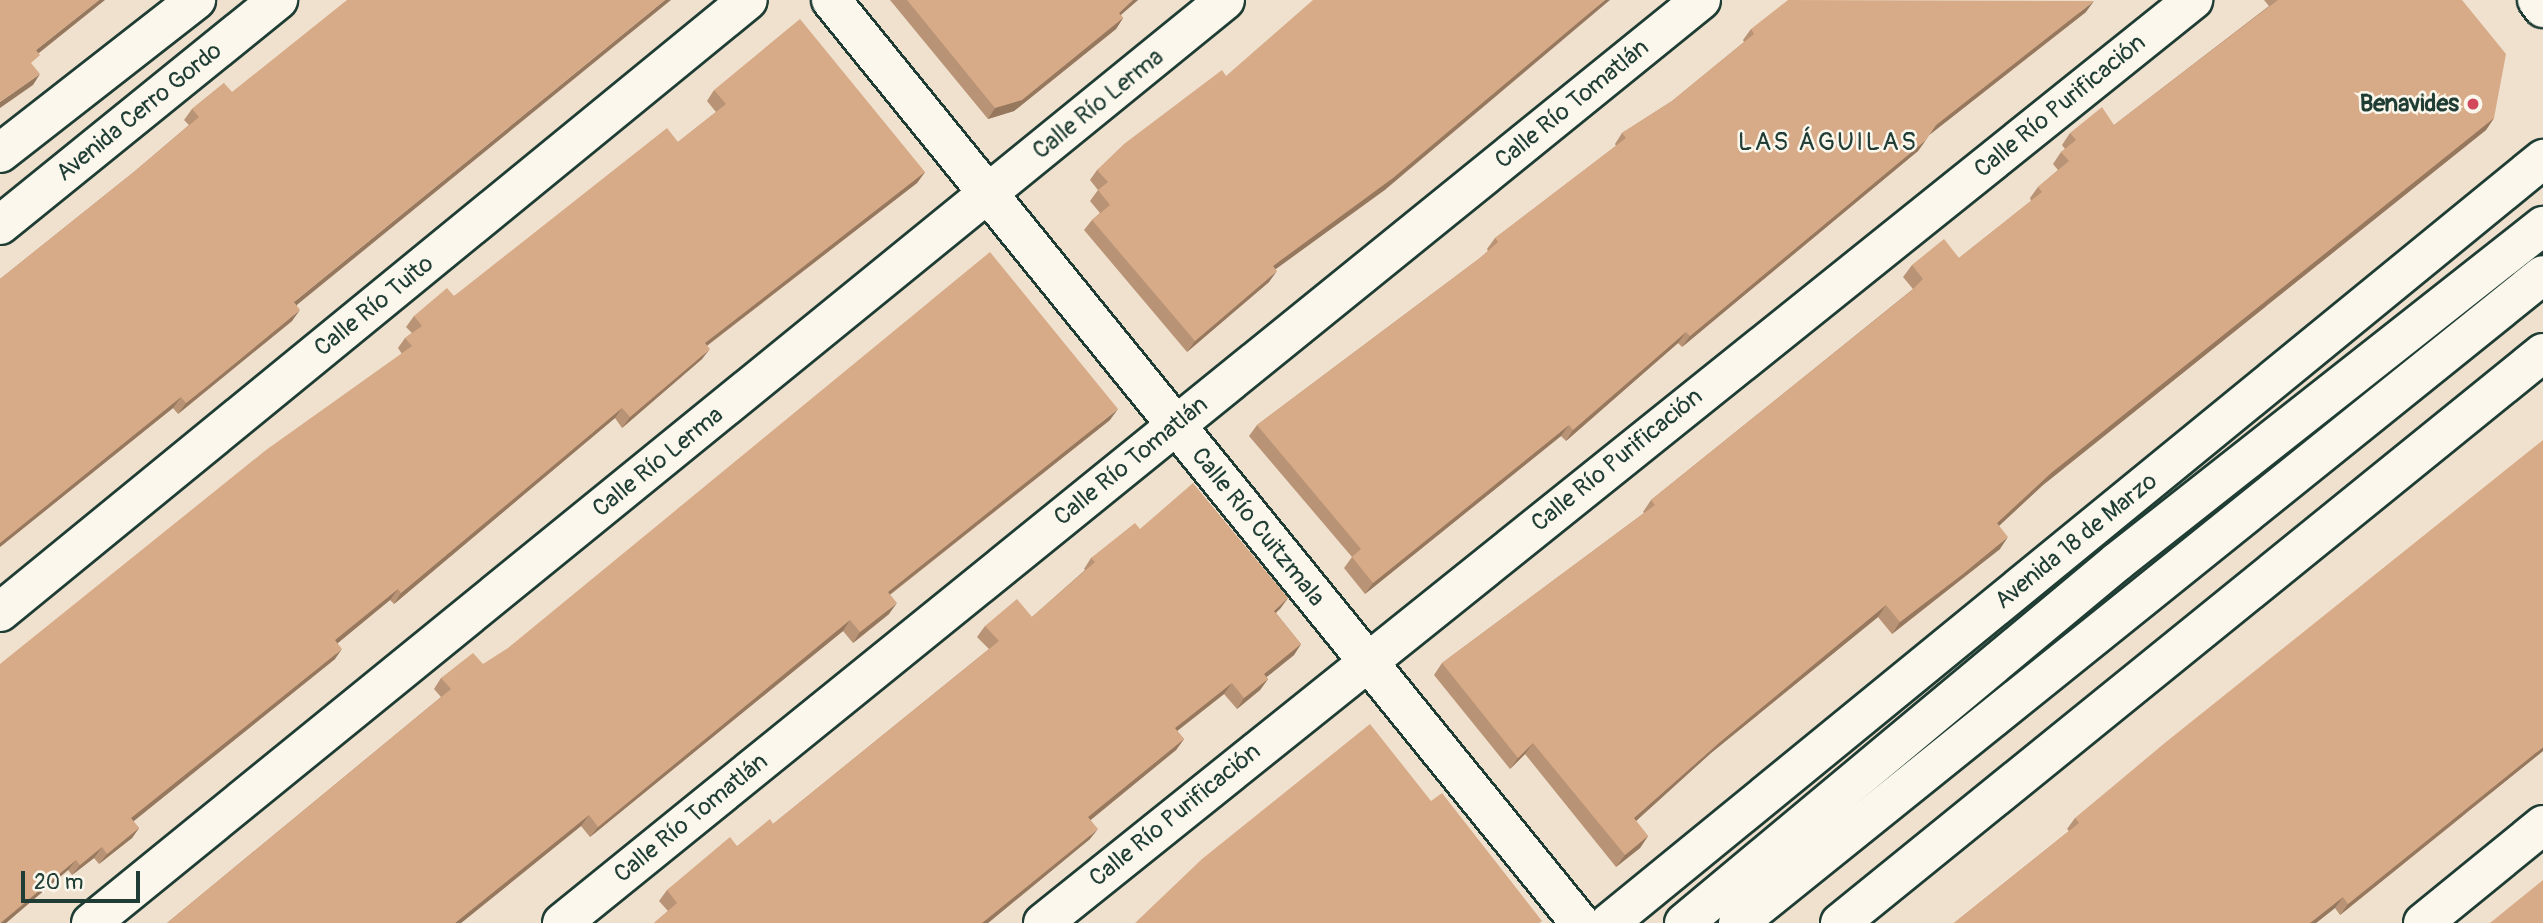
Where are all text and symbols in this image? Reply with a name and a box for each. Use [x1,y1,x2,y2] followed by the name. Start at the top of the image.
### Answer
[1969,28,2151,184] street label: Calle Río Purificación
[1489,33,1655,175] street label: Calle Río Tomatlán
[50,36,228,188] street label: Avenida Cerro Gordo
[1027,43,1169,165] street label: Calle Río Lerma
[2360,90,2459,118] place label: Benavides
[2465,96,2481,112] marker: Benavides
[1739,127,1917,159] district label: LAS ÁGUILAS
[309,249,439,363] street label: Calle Río Tuito
[1526,382,1708,538] street label: Calle Río Purificación
[1048,390,1214,532] street label: Calle Río Tomatlán
[587,401,729,523] street label: Calle Río Lerma
[1185,442,1331,612] street label: Calle Río Cuitzmala
[1989,467,2163,615] street label: Avenida 18 de Marzo
[1084,737,1266,893] street label: Calle Río Purificación
[608,747,774,889] street label: Calle Río Tomatlán
[24,856,144,900] scale bar
[34,869,83,896] text: 20 m

